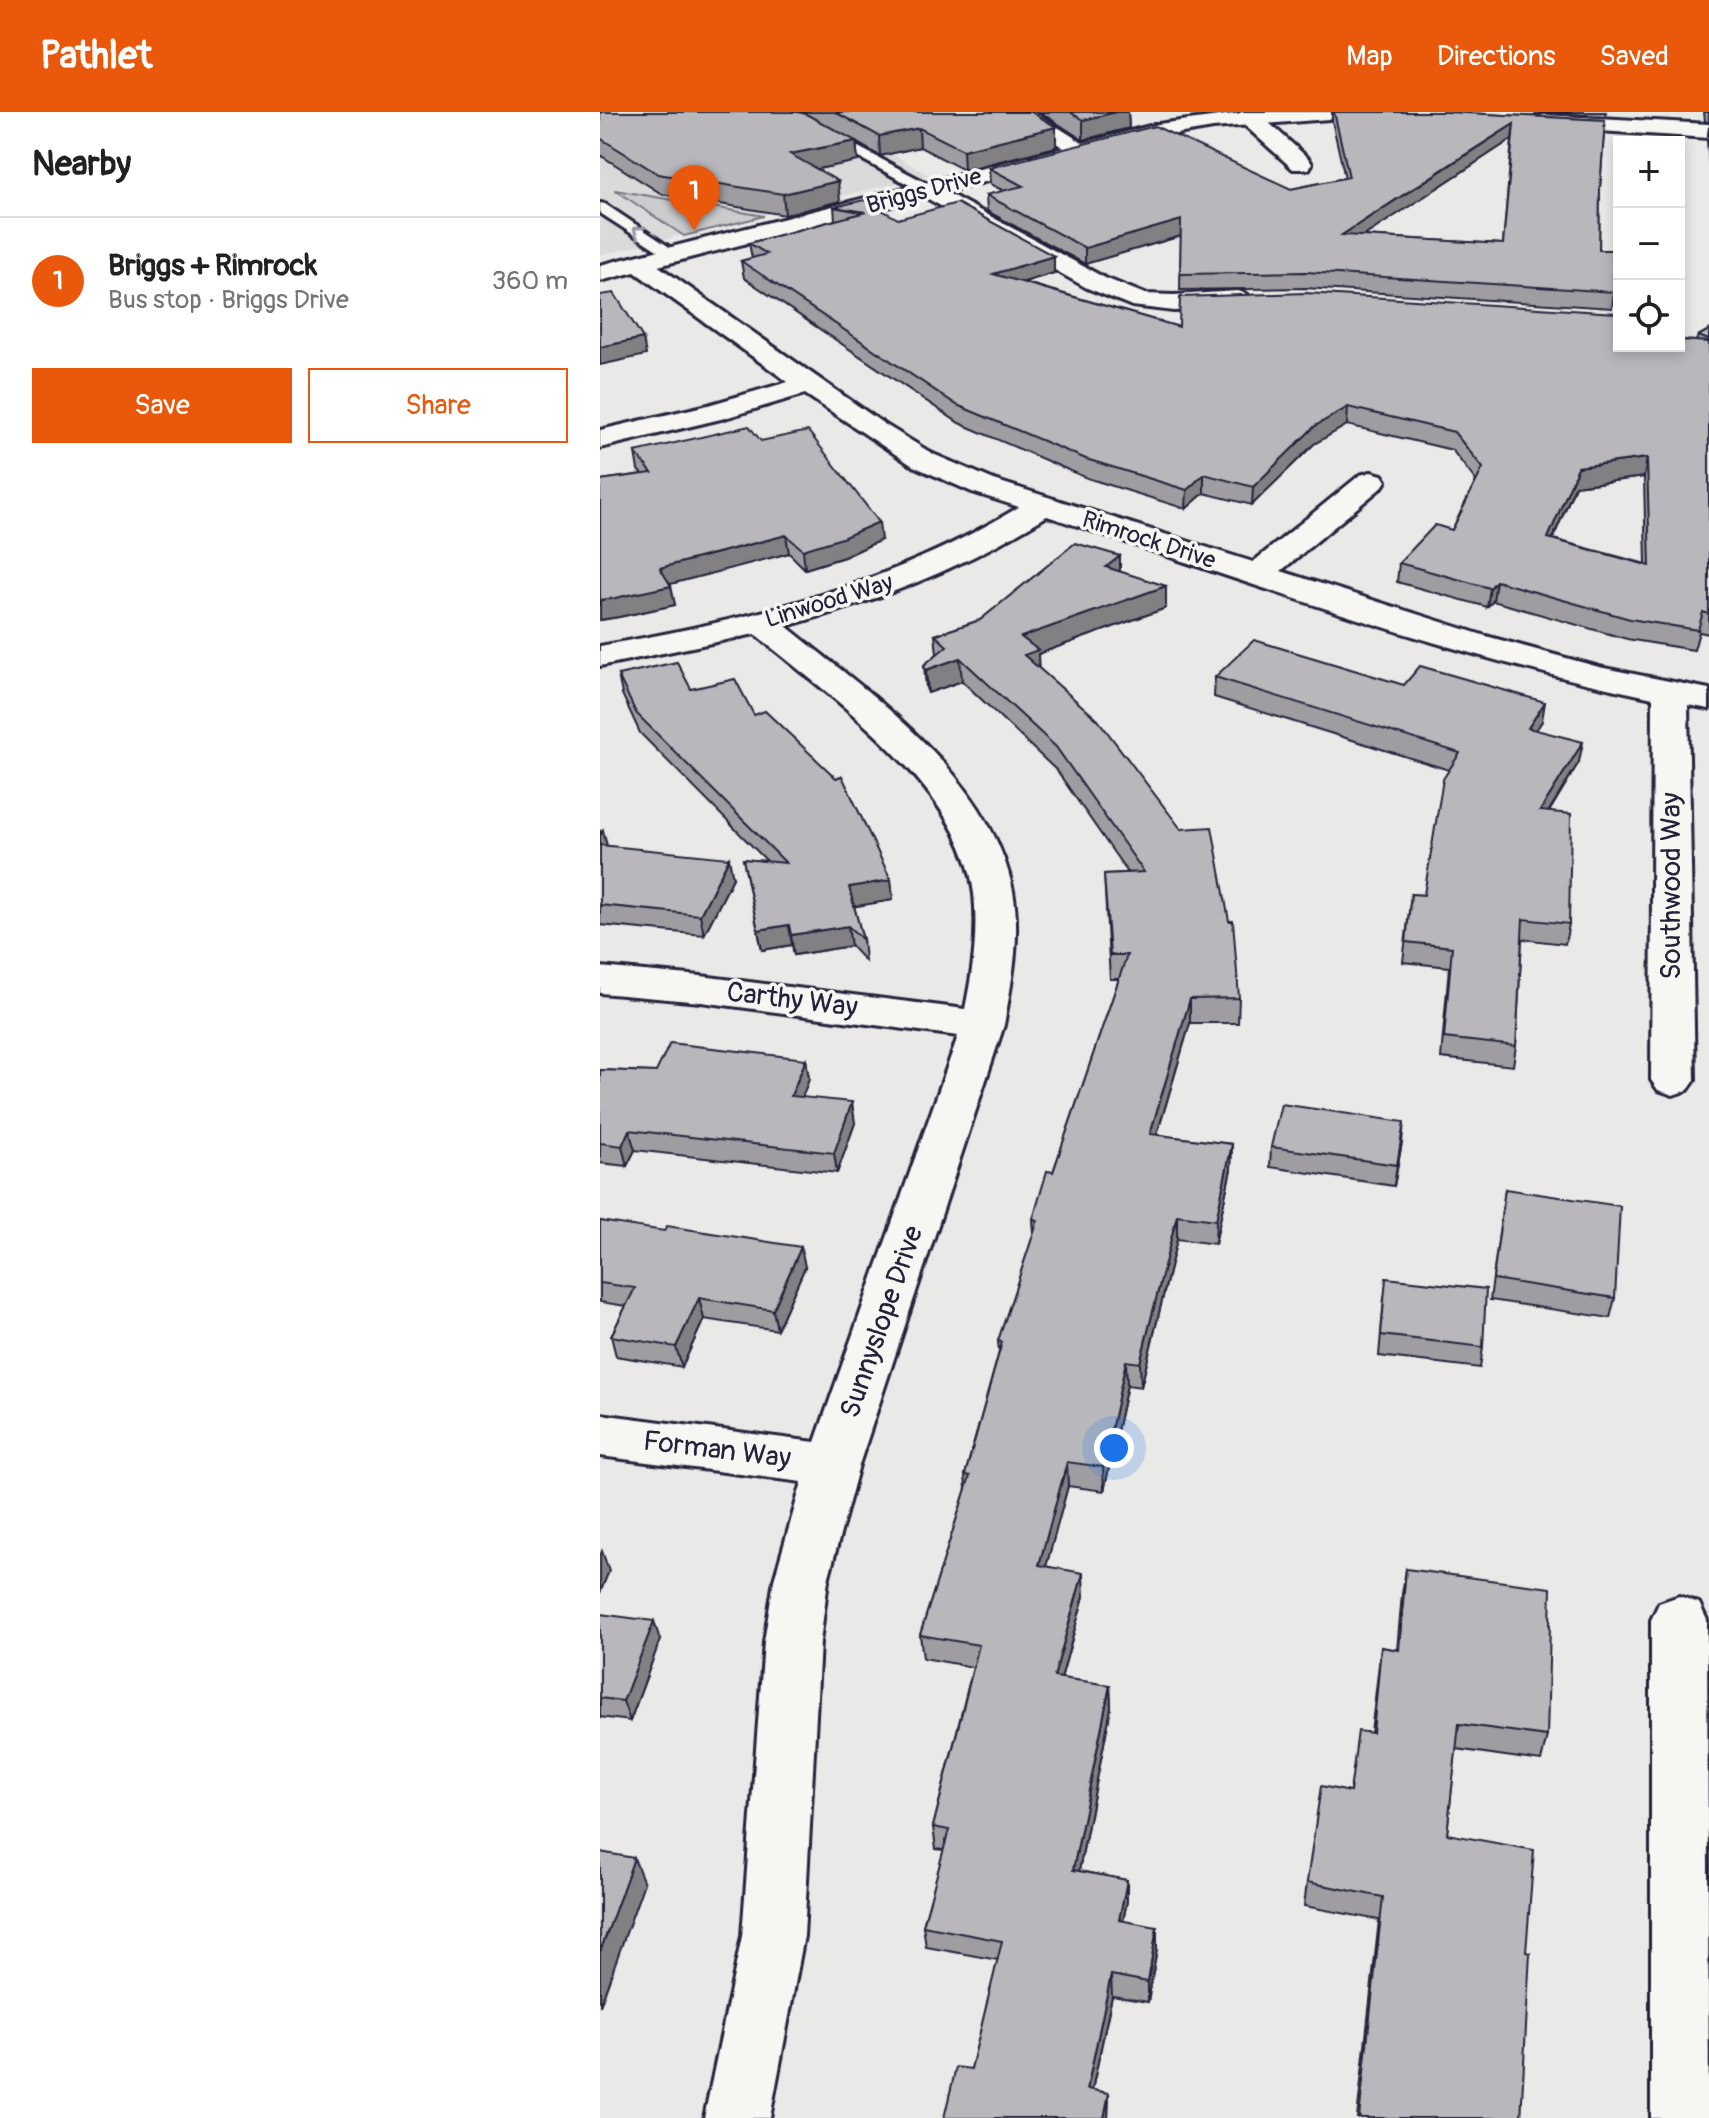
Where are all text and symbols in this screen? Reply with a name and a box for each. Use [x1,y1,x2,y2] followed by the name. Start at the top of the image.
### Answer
[40,32,152,80] text: Pathlet
[1346,39,1393,74] text: Map
[1437,39,1556,74] text: Directions
[1600,39,1669,74] text: Saved
[1613,136,1685,352] map controls
[1613,136,1685,208] button: +
[32,143,131,186] text: Nearby
[863,162,985,220] street label: Briggs Drive
[668,165,720,231] pin: 1
[1613,208,1685,280] button: −
[632,225,647,240] one-way arrow
[108,247,317,284] text: Briggs + Rimrock
[53,265,63,297] text: 1
[492,265,568,297] text: 360 m
[1613,280,1685,352] button: locate
[108,284,349,316] text: Bus stop · Briggs Drive
[32,368,292,443] button: Save
[308,368,568,443] button: Share
[1079,505,1220,575] street label: Rimrock Drive
[762,568,896,634] street label: Linwood Way
[1654,792,1689,980] street label: Southwood Way
[725,975,859,1025] street label: Carthy Way
[833,1221,931,1423] street label: Sunnyslope Drive
[641,1424,793,1476] street label: Forman Way
[1094,1428,1134,1468] your location

